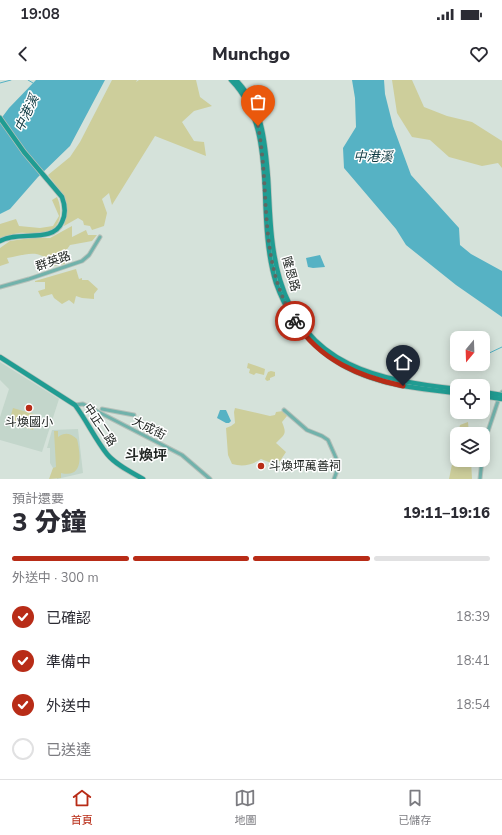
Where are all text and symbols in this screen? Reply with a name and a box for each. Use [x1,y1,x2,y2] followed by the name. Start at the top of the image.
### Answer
[20,4,60,24] text: 19:08
[212,42,290,66] text: Munchgo
[12,43,34,65] icon: back
[468,43,490,65] icon: heart
[241,85,275,126] pin
[11,90,44,135] water label: 中港溪
[247,91,269,113] icon: bag
[353,148,394,166] water label: 中港溪
[33,248,73,274] street label: 群英路
[278,254,304,294] street label: 隆恩路
[275,301,315,341] courier
[284,310,306,332] icon: bike
[450,331,490,371] north arrow
[450,331,490,467] map controls
[386,345,420,386] pin
[392,351,414,373] icon: home
[450,379,490,419] button: locate
[80,401,120,449] street label: 中正二路
[24,403,34,413] marker: 斗煥國小
[129,413,169,443] street label: 大成街
[5,414,53,430] place label: 斗煥國小
[450,427,490,467] button: layers
[125,446,167,465] district label: 斗煥坪
[269,458,341,474] place label: 斗煥坪萬善祠
[256,461,266,471] marker: 斗煥坪萬善祠
[12,490,64,508] text: 預計還要
[403,503,490,523] text: 19:11–19:16
[12,505,87,540] text: 3 分鐘
[12,569,99,587] text: 外送中 · 300 m
[12,606,34,628] icon: check
[46,608,91,628] text: 已確認
[456,608,490,626] text: 18:39
[12,650,34,672] icon: check
[46,652,91,672] text: 準備中
[456,652,490,670] text: 18:41
[12,694,34,716] icon: check
[46,696,91,716] text: 外送中
[456,696,490,714] text: 18:54
[46,740,91,760] text: 已送達
[71,787,93,828] tab: 首頁
[234,787,256,828] tab: 地圖
[398,787,431,828] tab: 已儲存

